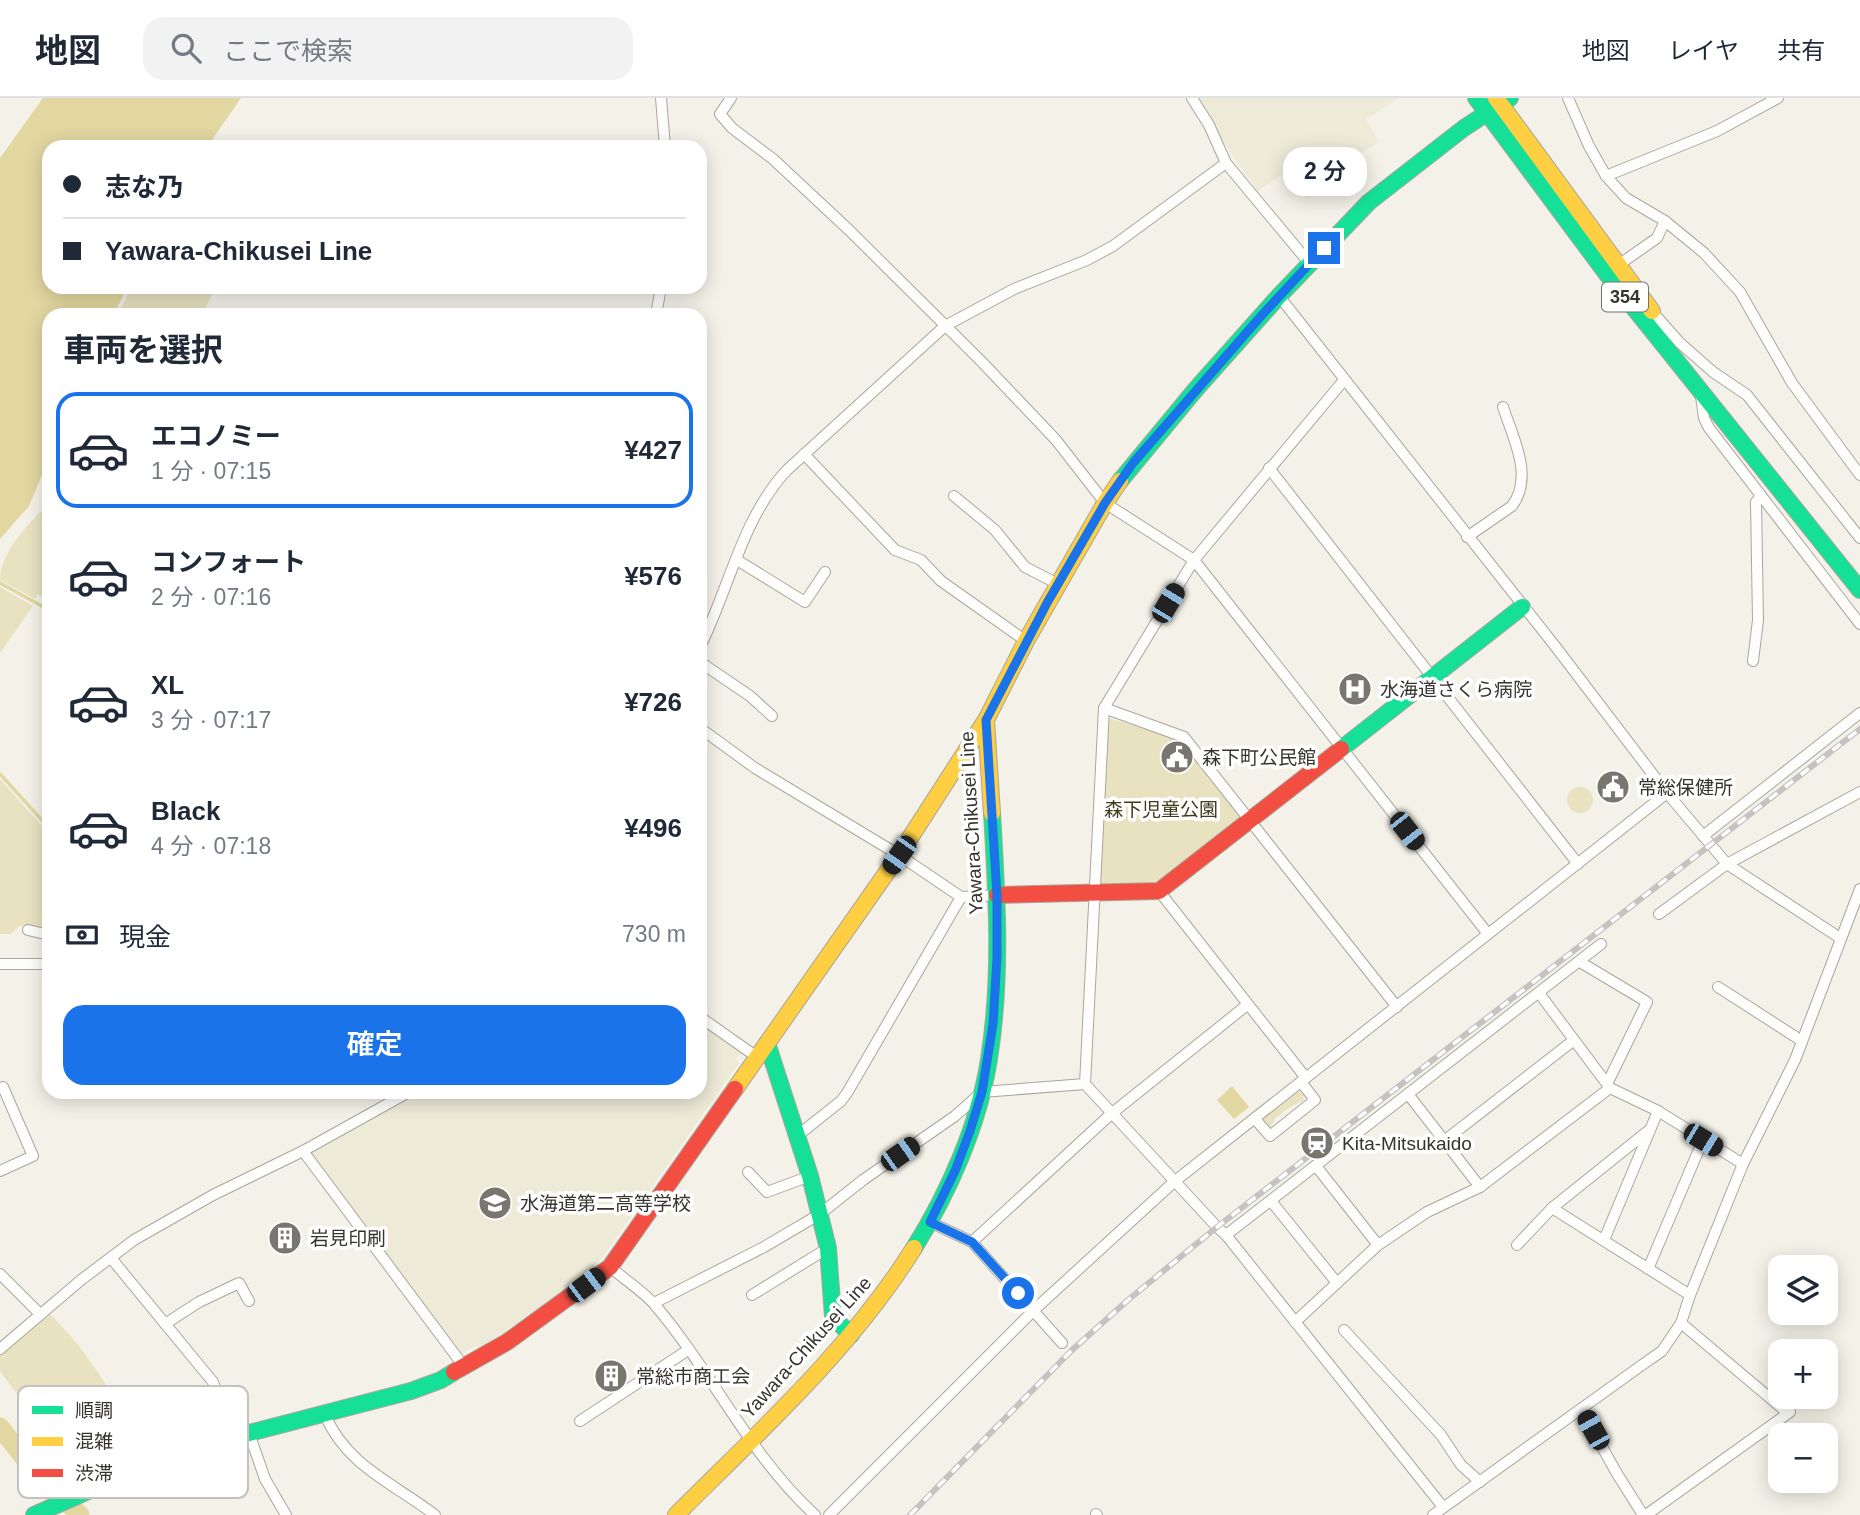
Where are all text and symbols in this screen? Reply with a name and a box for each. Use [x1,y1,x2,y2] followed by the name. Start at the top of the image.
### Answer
[143,17,633,80] search box
[167,29,205,67] icon: search
[35,32,101,69] text: 地図
[223,36,353,66] text: ここで検索
[1582,37,1630,64] text: 地図
[1668,37,1739,64] text: レイヤ
[1777,37,1825,64] text: 共有
[1282,146,1366,195] callout: 2 分
[1304,158,1346,184] text: 2 分
[105,172,183,202] text: 志な乃
[1308,232,1340,264] route end
[105,236,372,266] text: Yawara-Chikusei Line
[1602,282,1648,312] road number: 354
[63,332,223,368] text: 車両を選択
[67,419,130,482] icon: car
[151,421,281,451] text: エコノミー
[624,435,682,465] text: ¥427
[151,458,271,484] text: 1 分 · 07:15
[67,545,130,608] icon: car
[151,547,306,577] text: コンフォート
[624,561,682,591] text: ¥576
[1149,580,1188,626] car
[151,584,271,610] text: 2 分 · 07:16
[151,670,184,700] text: XL
[1336,670,1374,708] hospital icon: 水海道さくら病院
[67,671,130,734] icon: car
[1380,679,1532,700] place label: 水海道さくら病院
[624,687,682,717] text: ¥726
[151,707,271,733] text: 3 分 · 07:17
[956,731,987,915] street label: Yawara-Chikusei Line
[1158,738,1196,776] public building icon: 森下町公民館
[1202,747,1316,768] place label: 森下町公民館
[1594,768,1632,806] public building icon: 常総保健所
[1638,777,1733,798] place label: 常総保健所
[151,796,220,826] text: Black
[67,797,130,860] icon: car
[1104,799,1218,820] park label: 森下児童公園
[1386,808,1429,854] car
[624,813,682,843] text: ¥496
[879,832,920,878] car
[151,833,271,859] text: 4 分 · 07:18
[63,916,101,954] icon: cash
[622,921,686,947] text: 730 m
[119,922,171,952] text: 現金
[63,1005,686,1085] button: 確定
[1680,1120,1727,1160] car
[1298,1124,1336,1162] station icon: Kita-Mitsukaido
[877,1133,924,1175] car
[1342,1133,1472,1154] place label: Kita-Mitsukaido
[476,1184,514,1222] school or university icon: 水海道第二高等学校
[520,1193,691,1214] place label: 水海道第二高等学校
[266,1219,304,1257] building icon: 岩見印刷
[310,1228,386,1249] place label: 岩見印刷
[1768,1255,1838,1493] map controls
[1768,1255,1838,1325] button: layers
[563,1264,610,1306] car
[737,1272,876,1423] street label: Yawara-Chikusei Line
[1002,1277,1034,1309] route start
[1768,1339,1838,1409] button: +
[592,1357,630,1395] building icon: 常総市商工会
[636,1366,750,1387] place label: 常総市商工会
[18,1386,248,1498] legend
[75,1400,113,1421] text: 順調
[1574,1407,1613,1453] car
[1768,1423,1838,1493] button: −
[75,1431,113,1452] text: 混雑
[75,1463,113,1484] text: 渋滞

